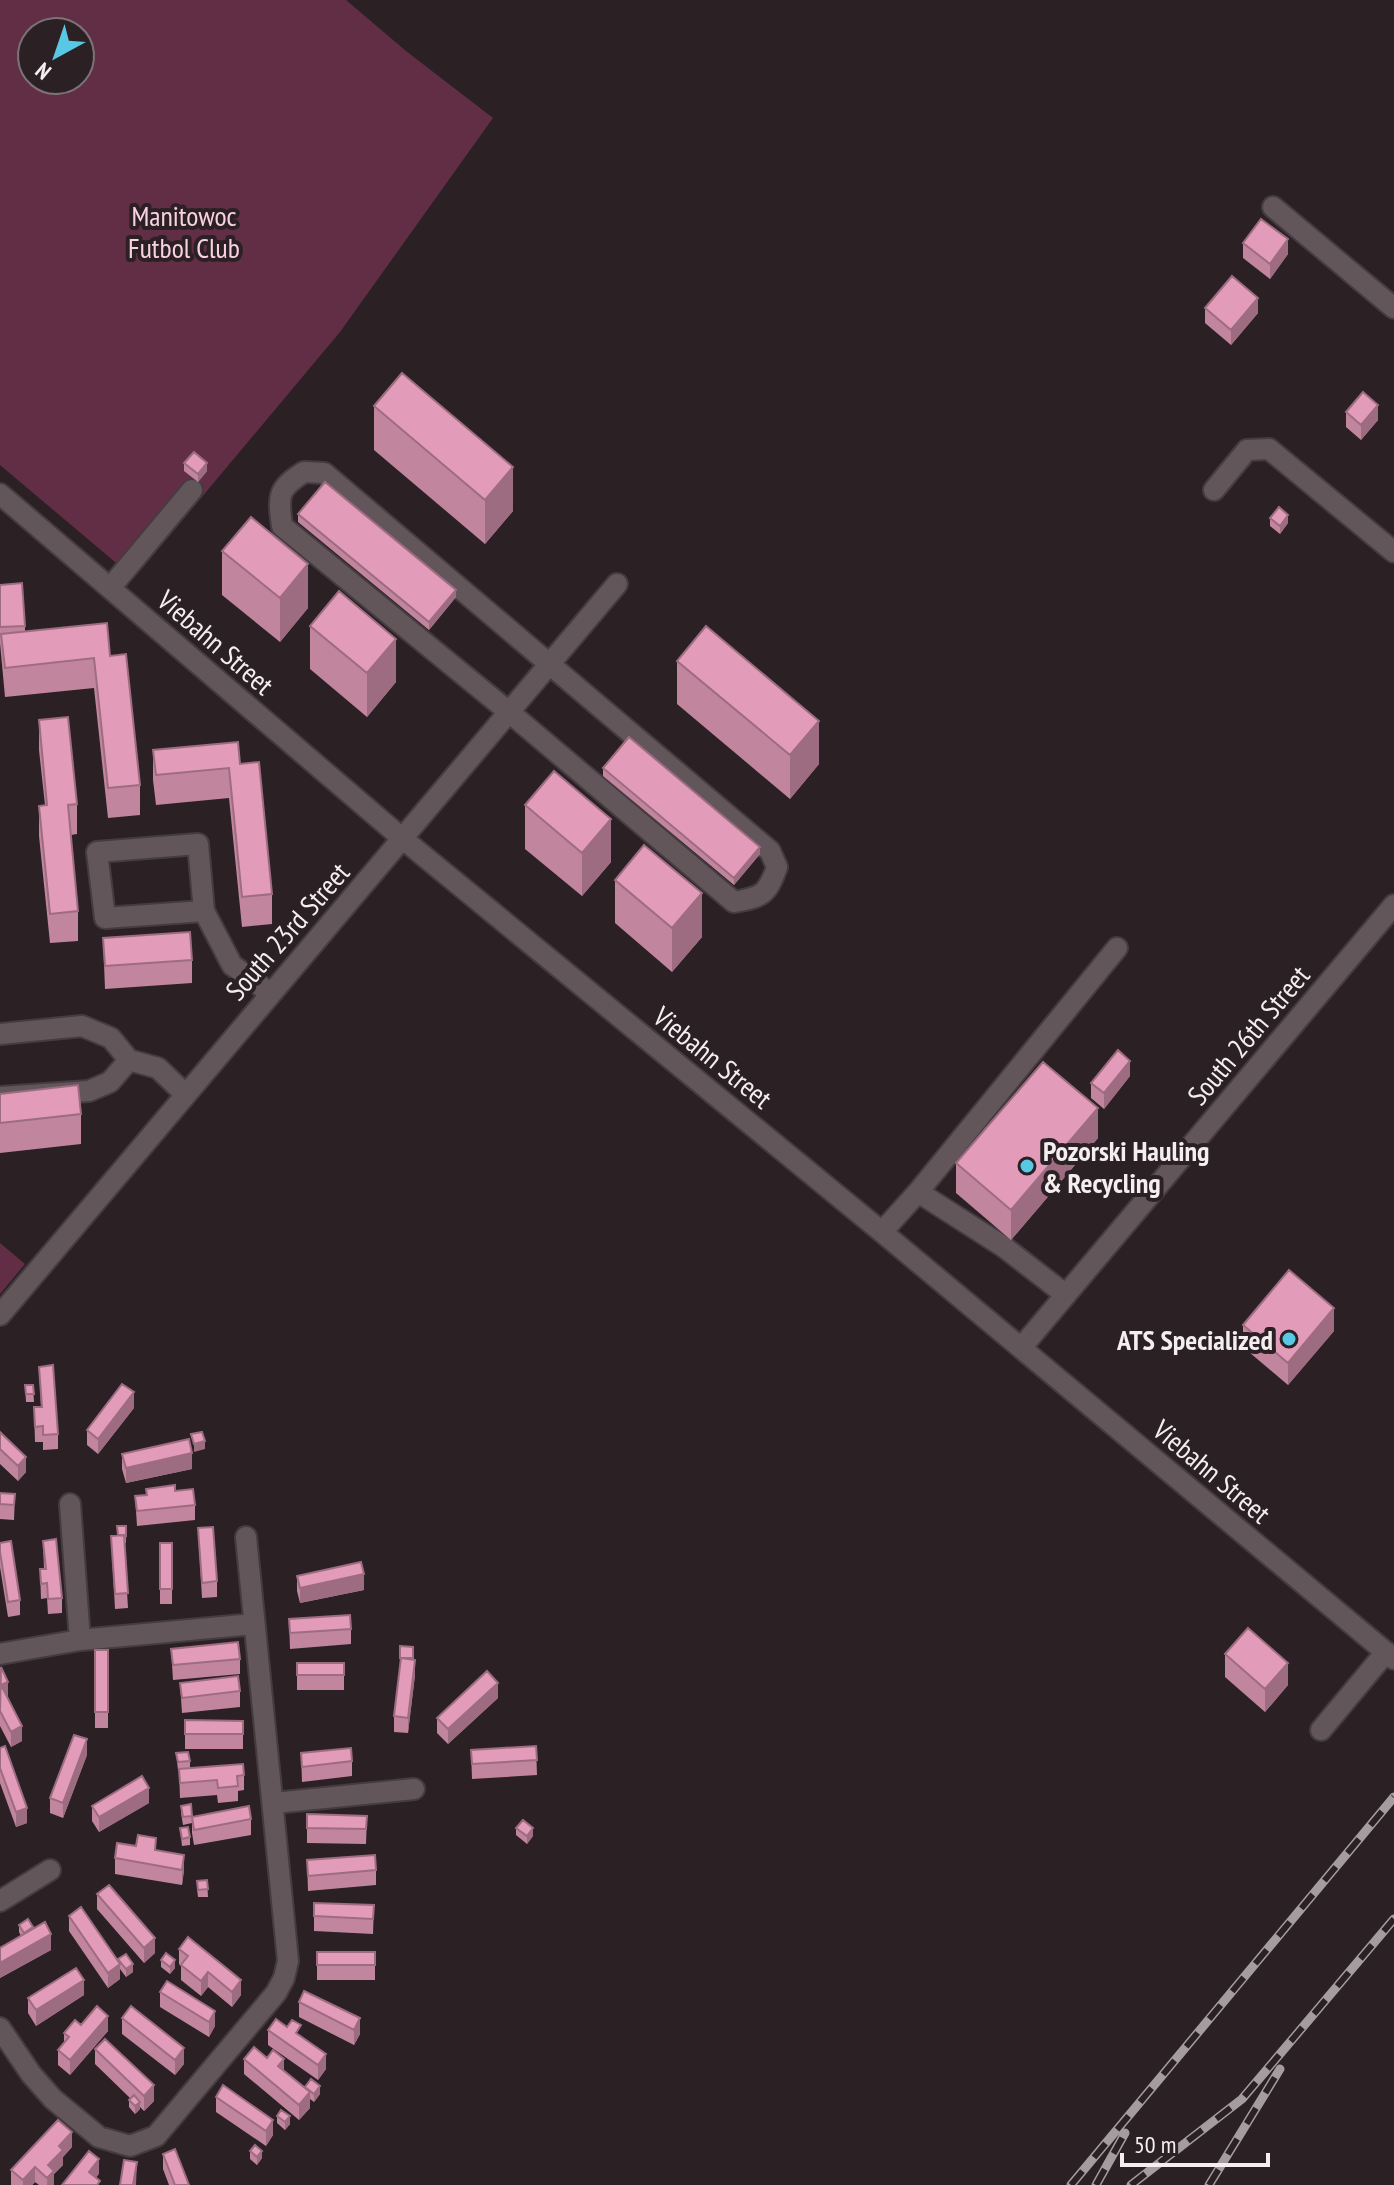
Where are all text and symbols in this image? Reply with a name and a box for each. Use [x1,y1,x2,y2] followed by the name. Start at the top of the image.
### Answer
[16,16,96,96] north arrow
[30,57,57,86] text: N
[128,197,240,266] park label: Manitowoc Futbol Club
[149,581,282,703] street label: Viebahn Street
[217,854,357,1008] street label: South 23rd Street
[1179,957,1317,1113] street label: South 26th Street
[645,997,780,1116] street label: Viebahn Street
[1043,1132,1209,1201] place label: Pozorski Hauling & Recycling
[1018,1157,1036,1175] marker: Pozorski Hauling & Recycling
[1116,1321,1273,1358] place label: ATS Specialized
[1280,1330,1298,1348] marker: ATS Specialized
[1145,1410,1279,1531] street label: Viebahn Street
[1122,2117,1268,2167] scale bar
[1134,2129,1176,2160] text: 50 m

